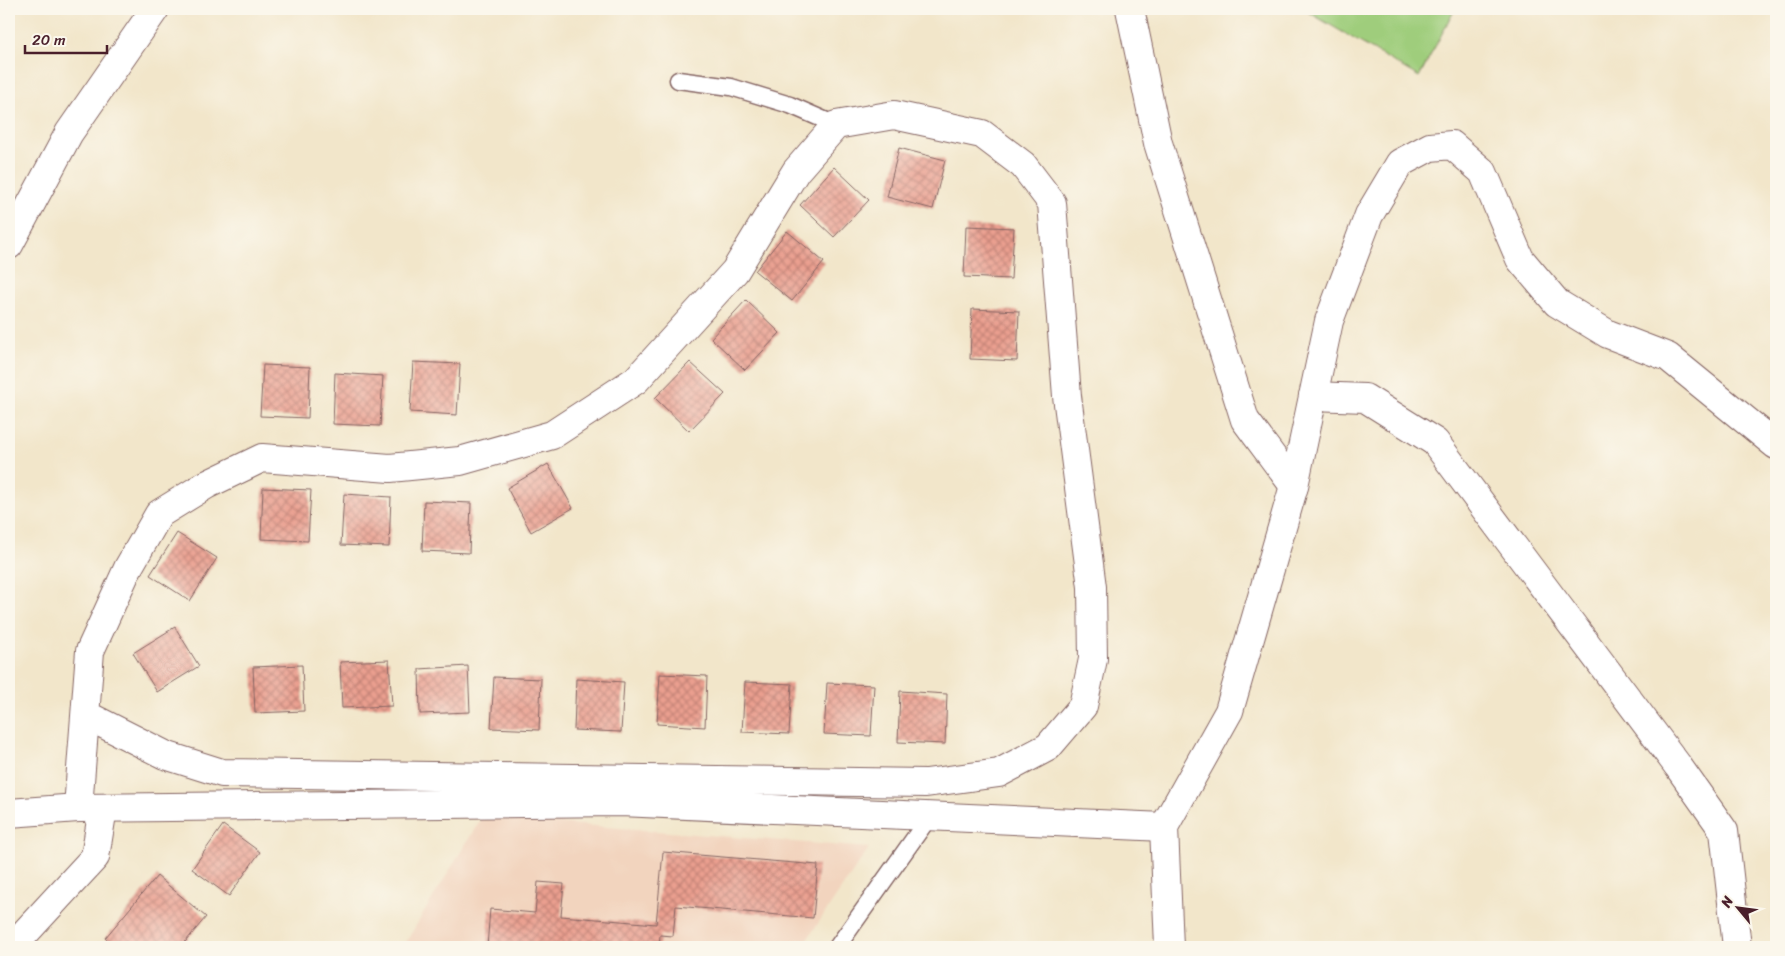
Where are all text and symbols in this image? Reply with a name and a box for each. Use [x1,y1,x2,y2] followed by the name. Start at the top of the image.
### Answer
[25,22,108,54] scale bar
[32,27,66,53] text: 20 m
[1712,884,1762,934] north arrow
[1713,891,1740,913] text: N

